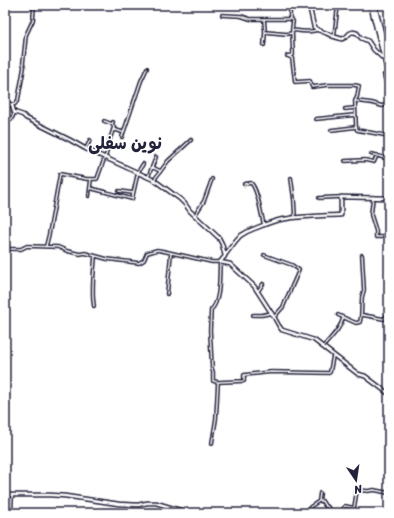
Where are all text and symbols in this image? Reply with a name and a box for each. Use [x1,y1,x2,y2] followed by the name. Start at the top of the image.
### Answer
[88,128,162,158] district label: نوین سفلى
[336,460,376,500] north arrow
[352,479,365,499] text: N

